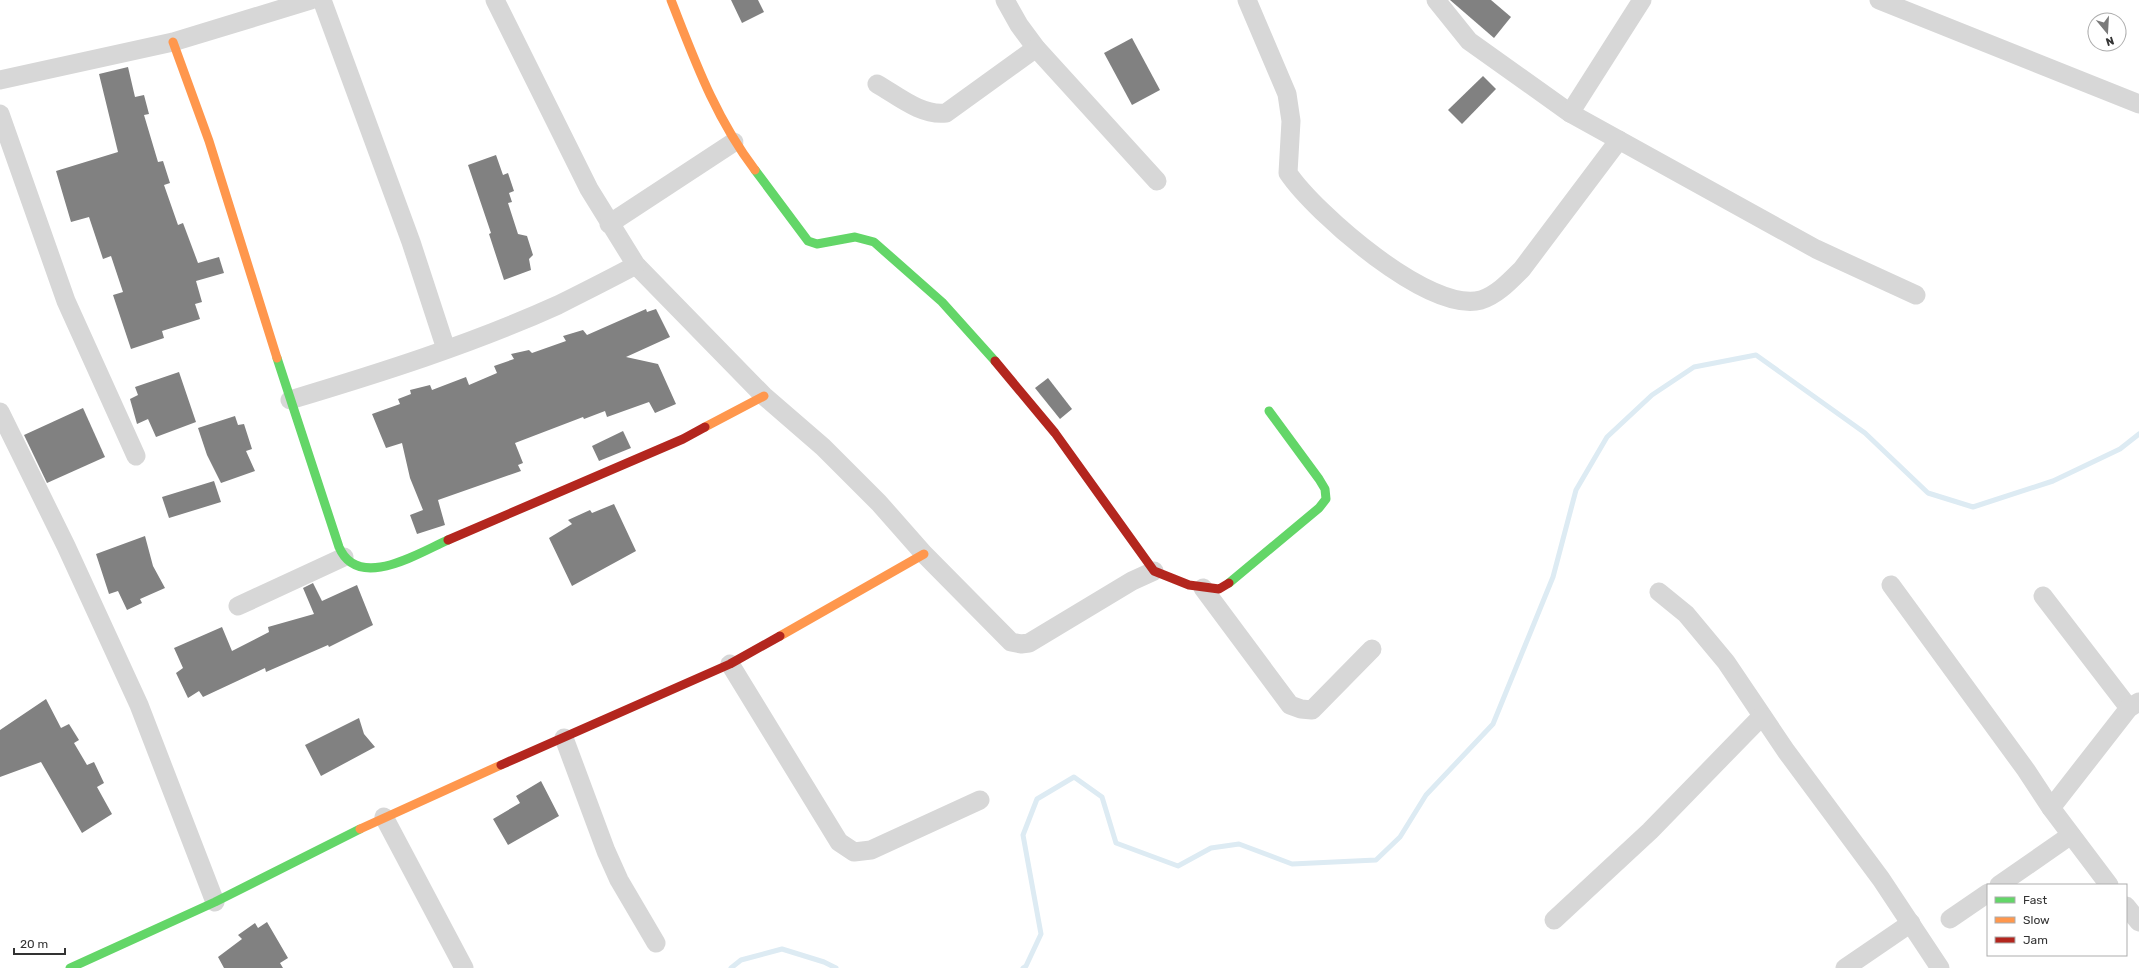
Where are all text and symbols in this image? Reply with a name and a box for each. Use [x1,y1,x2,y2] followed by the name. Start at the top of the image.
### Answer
[2087,12,2127,52] north arrow
[2104,34,2116,48] text: N
[1987,884,2127,956] legend
[2023,893,2047,907] text: Fast
[2023,913,2050,927] text: Slow
[14,930,65,956] scale bar
[2023,933,2048,947] text: Jam
[20,937,48,951] text: 20 m

